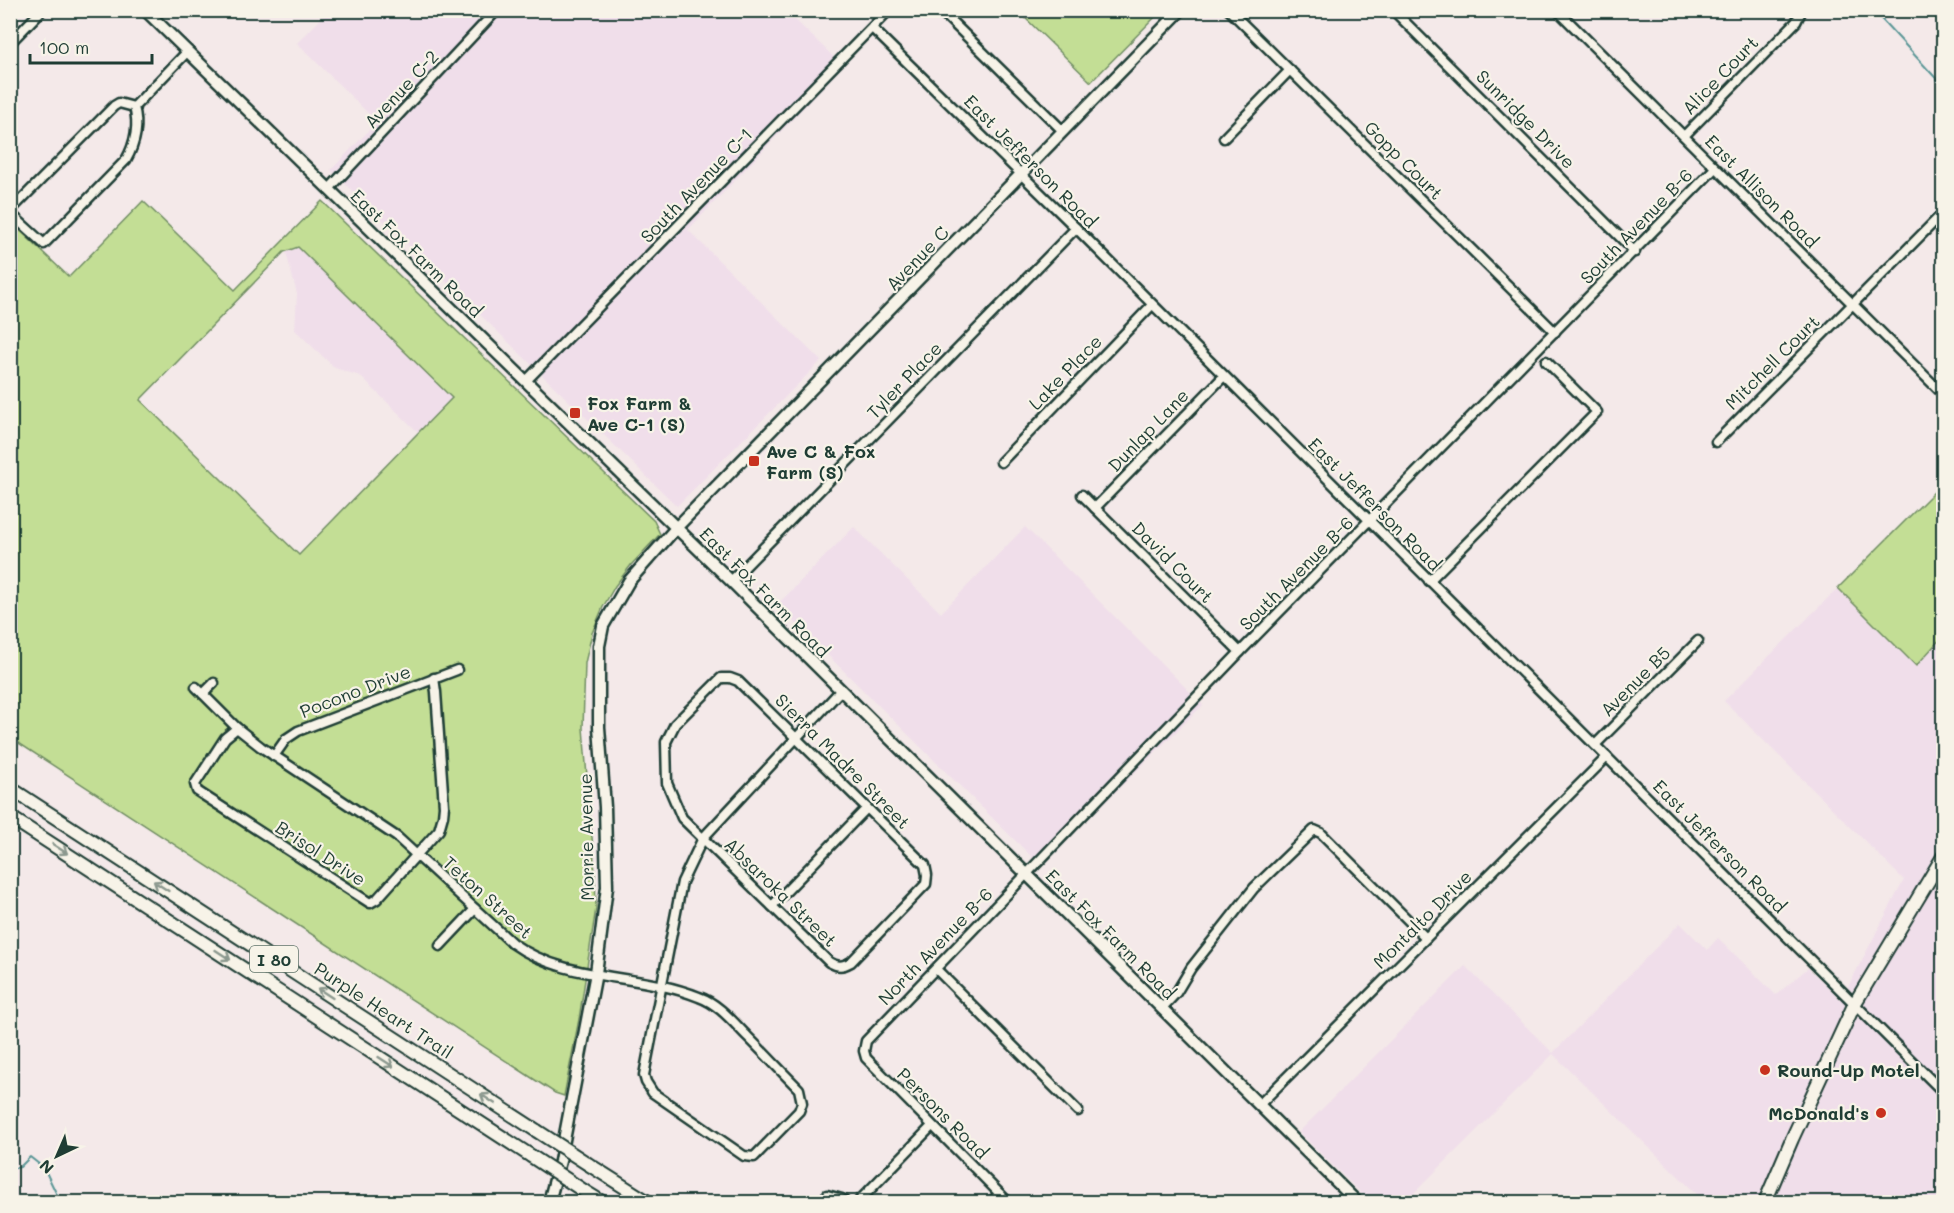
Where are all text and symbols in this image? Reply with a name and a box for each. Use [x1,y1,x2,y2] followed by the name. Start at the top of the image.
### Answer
[30,27,152,65] scale bar
[1677,31,1763,119] street label: Alice Court
[39,35,89,59] text: 100 m
[359,45,443,133] street label: Avenue C-2
[1471,64,1581,174] street label: Sunridge Drive
[959,89,1103,233] street label: East Jefferson Road
[1359,115,1449,205] street label: Gopp Court
[635,122,757,248] street label: South Avenue C-1
[1700,129,1824,253] street label: East Allison Road
[1575,163,1697,289] street label: South Avenue B-6
[346,184,488,322] street label: East Fox Farm Road
[880,220,954,295] street label: Avenue C
[1719,309,1825,415] street label: Mitchell Court
[1023,329,1107,415] street label: Lake Place
[861,336,947,424] street label: Tyler Place
[1102,383,1194,477] street label: Dunlap Lane
[587,391,692,436] place label: Fox Farm & Ave C-1 (S)
[568,406,582,420] marker: Fox Farm & Ave C-1 (S)
[1303,432,1447,576] street label: East Jefferson Road
[766,439,875,484] place label: Ave C & Fox Farm (S)
[747,454,761,468] marker: Ave C & Fox Farm (S)
[1234,511,1358,635] street label: South Avenue B-6
[1127,516,1219,608] street label: David Court
[695,522,835,662] street label: East Fox Farm Road
[1595,641,1675,721] street label: Avenue B5
[296,659,414,723] street label: Pocono Drive
[770,688,916,834] street label: Sierra Madre Street
[573,773,599,901] street label: Morrie Avenue
[1648,774,1792,918] street label: East Jefferson Road
[271,815,371,891] street label: Brisol Drive
[720,832,842,952] street label: Absaroka Street
[51,843,67,855] one-way arrow
[438,850,538,944] street label: Teton Street
[1041,864,1181,1004] street label: East Fox Farm Road
[1367,864,1477,974] street label: Montalto Drive
[154,880,170,892] one-way arrow
[873,882,997,1010] street label: North Avenue B-6
[250,946,298,972] road number: I 80
[214,950,231,962] one-way arrow
[310,956,458,1064] street label: Purple Heart Trail
[317,986,334,998] one-way arrow
[378,1055,395,1068] one-way arrow
[1777,1058,1920,1082] place label: Round-Up Motel
[892,1062,994,1164] street label: Persons Road
[1758,1063,1772,1077] marker: Round-Up Motel
[480,1093,497,1105] one-way arrow
[1768,1101,1869,1125] place label: McDonald's
[1874,1106,1888,1120] marker: McDonald's
[27,1126,87,1186] north arrow
[35,1155,58,1179] text: N

